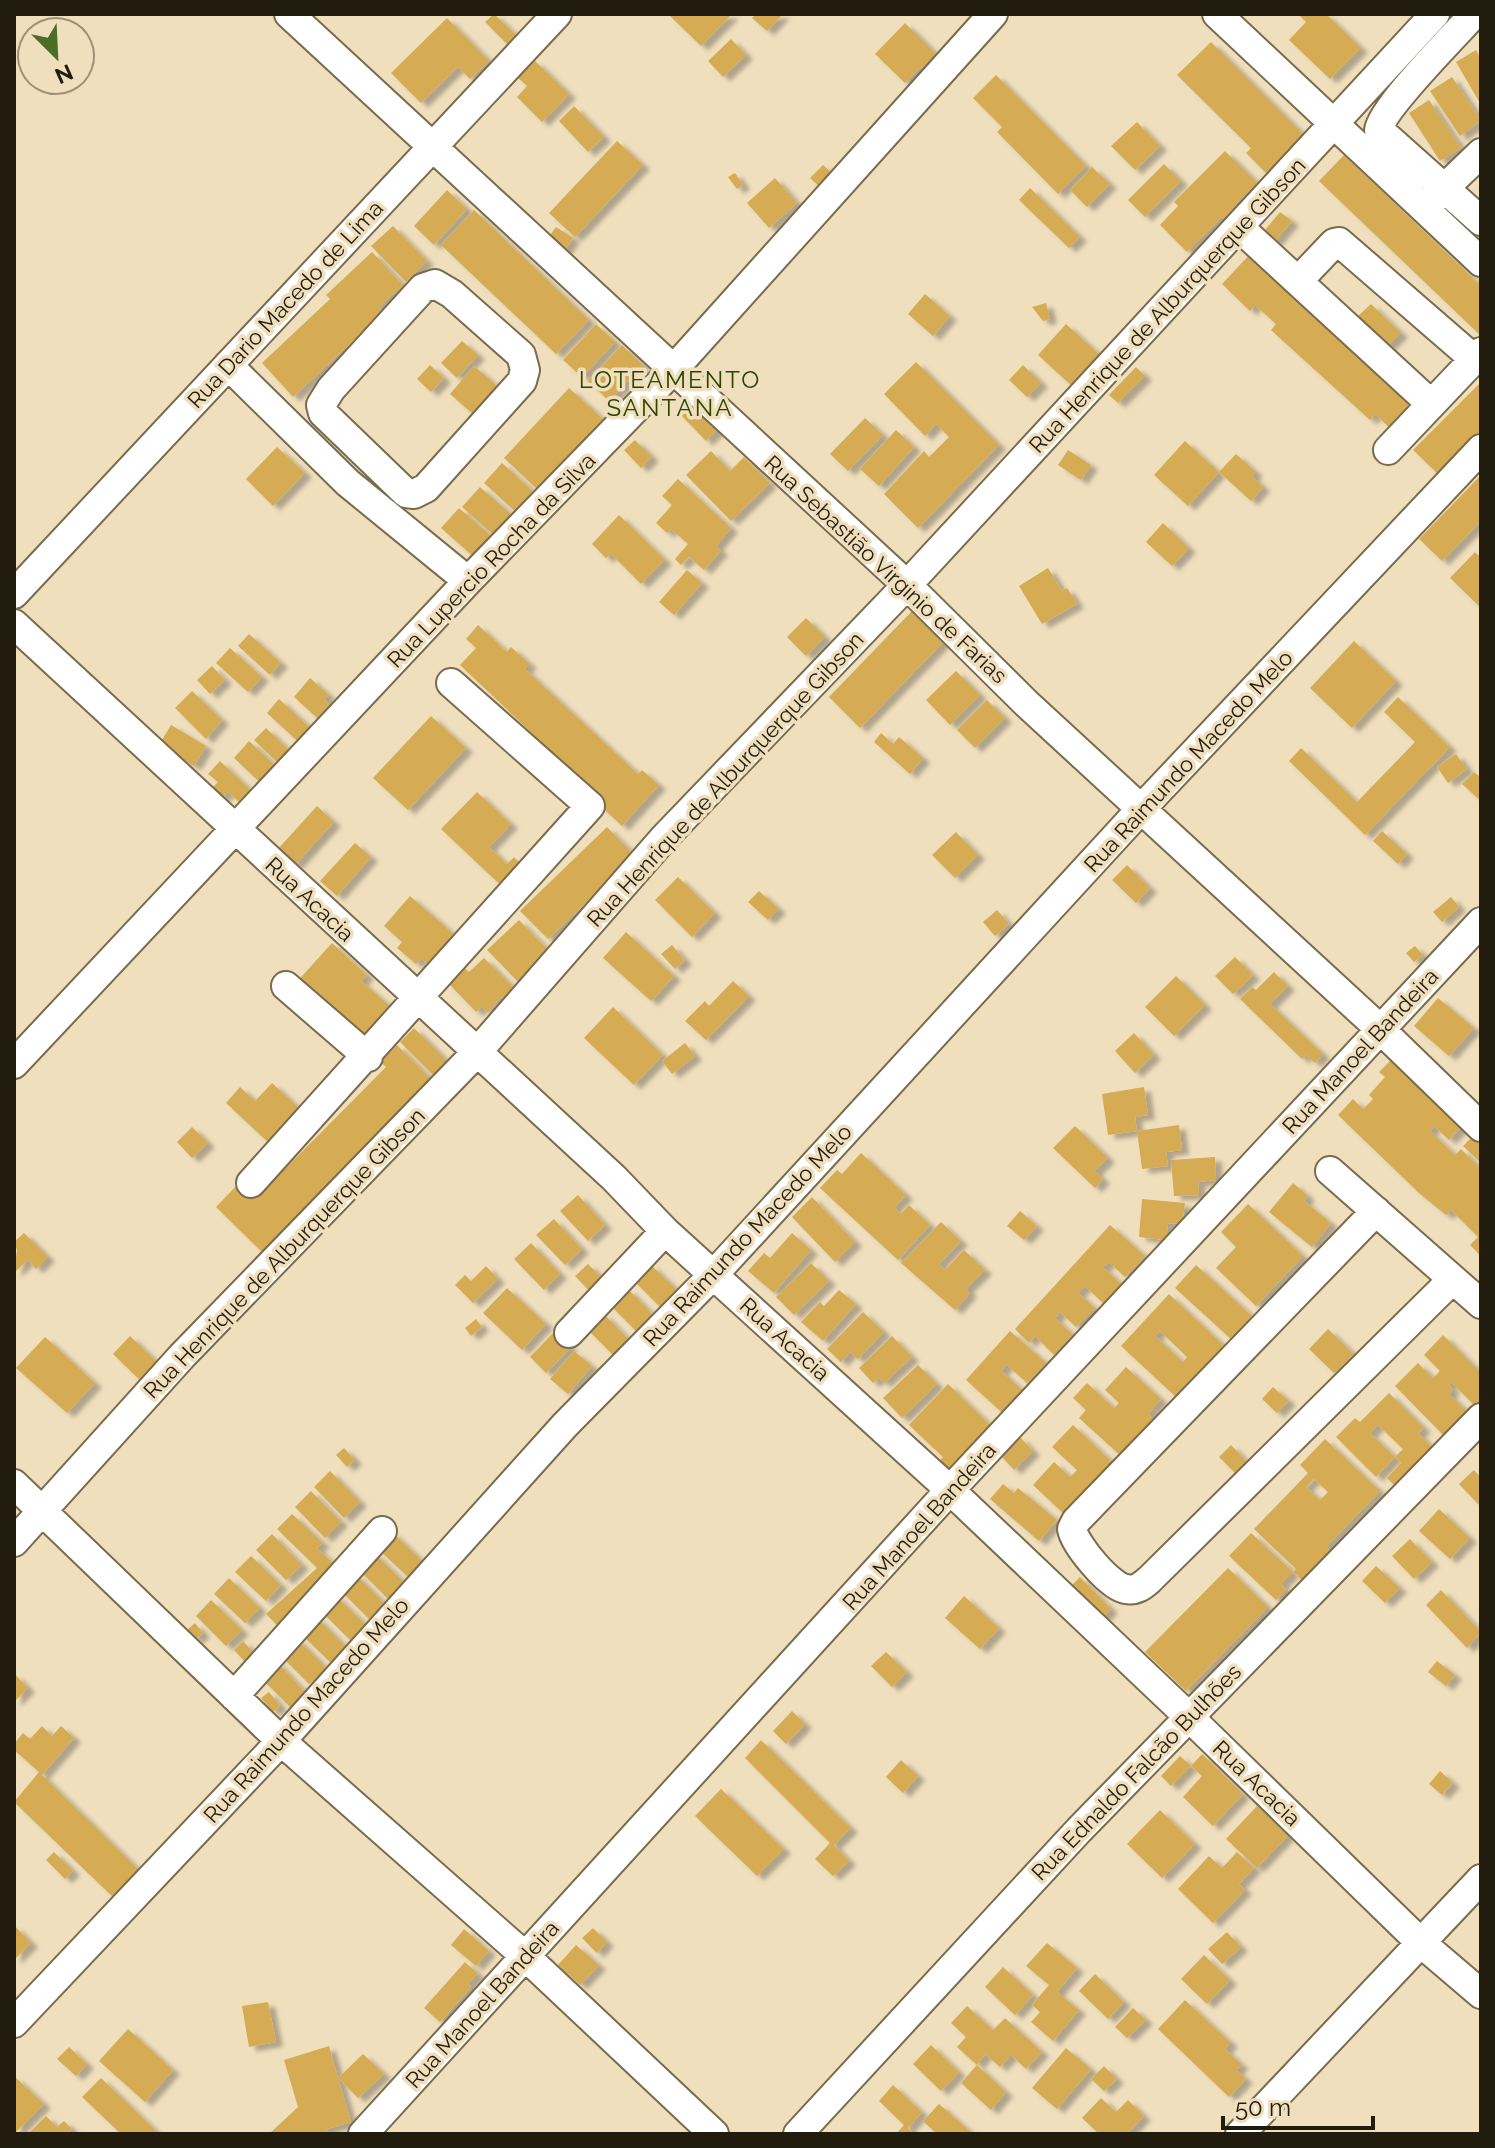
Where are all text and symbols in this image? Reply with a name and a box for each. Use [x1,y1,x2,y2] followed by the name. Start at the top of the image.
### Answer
[16,16,96,96] north arrow
[51,59,77,90] text: N
[1023,152,1311,458] street label: Rua Henrique de Alburquerque Gibson
[182,195,388,413] street label: Rua Dario Macedo de Lima
[579,365,761,422] district label: LOTEAMENTO SANTANA
[382,447,600,673] street label: Rua Lupercio Rocha da Silva
[759,450,1013,688] street label: Rua Sebastião Virginio de Farias
[581,626,869,932] street label: Rua Henrique de Alburquerque Gibson
[1078,645,1298,877] street label: Rua Raimundo Macedo Melo
[260,851,360,947] street label: Rua Acacia
[1277,963,1443,1139] street label: Rua Manoel Bandeira
[138,1102,430,1404] street label: Rua Henrique de Alburquerque Gibson
[637,1119,857,1351] street label: Rua Raimundo Macedo Melo
[735,1292,835,1386] street label: Rua Acacia
[837,1437,1001,1615] street label: Rua Manoel Bandeira
[198,1592,414,1828] street label: Rua Raimundo Macedo Melo
[1026,1659,1246,1885] street label: Rua Ednaldo Falcão Bulhões
[1208,1735,1306,1831] street label: Rua Acacia
[400,1915,564,2093] street label: Rua Manoel Bandeira
[1223,2080,1373,2130] scale bar
[1235,2093,1291,2122] text: 50 m

